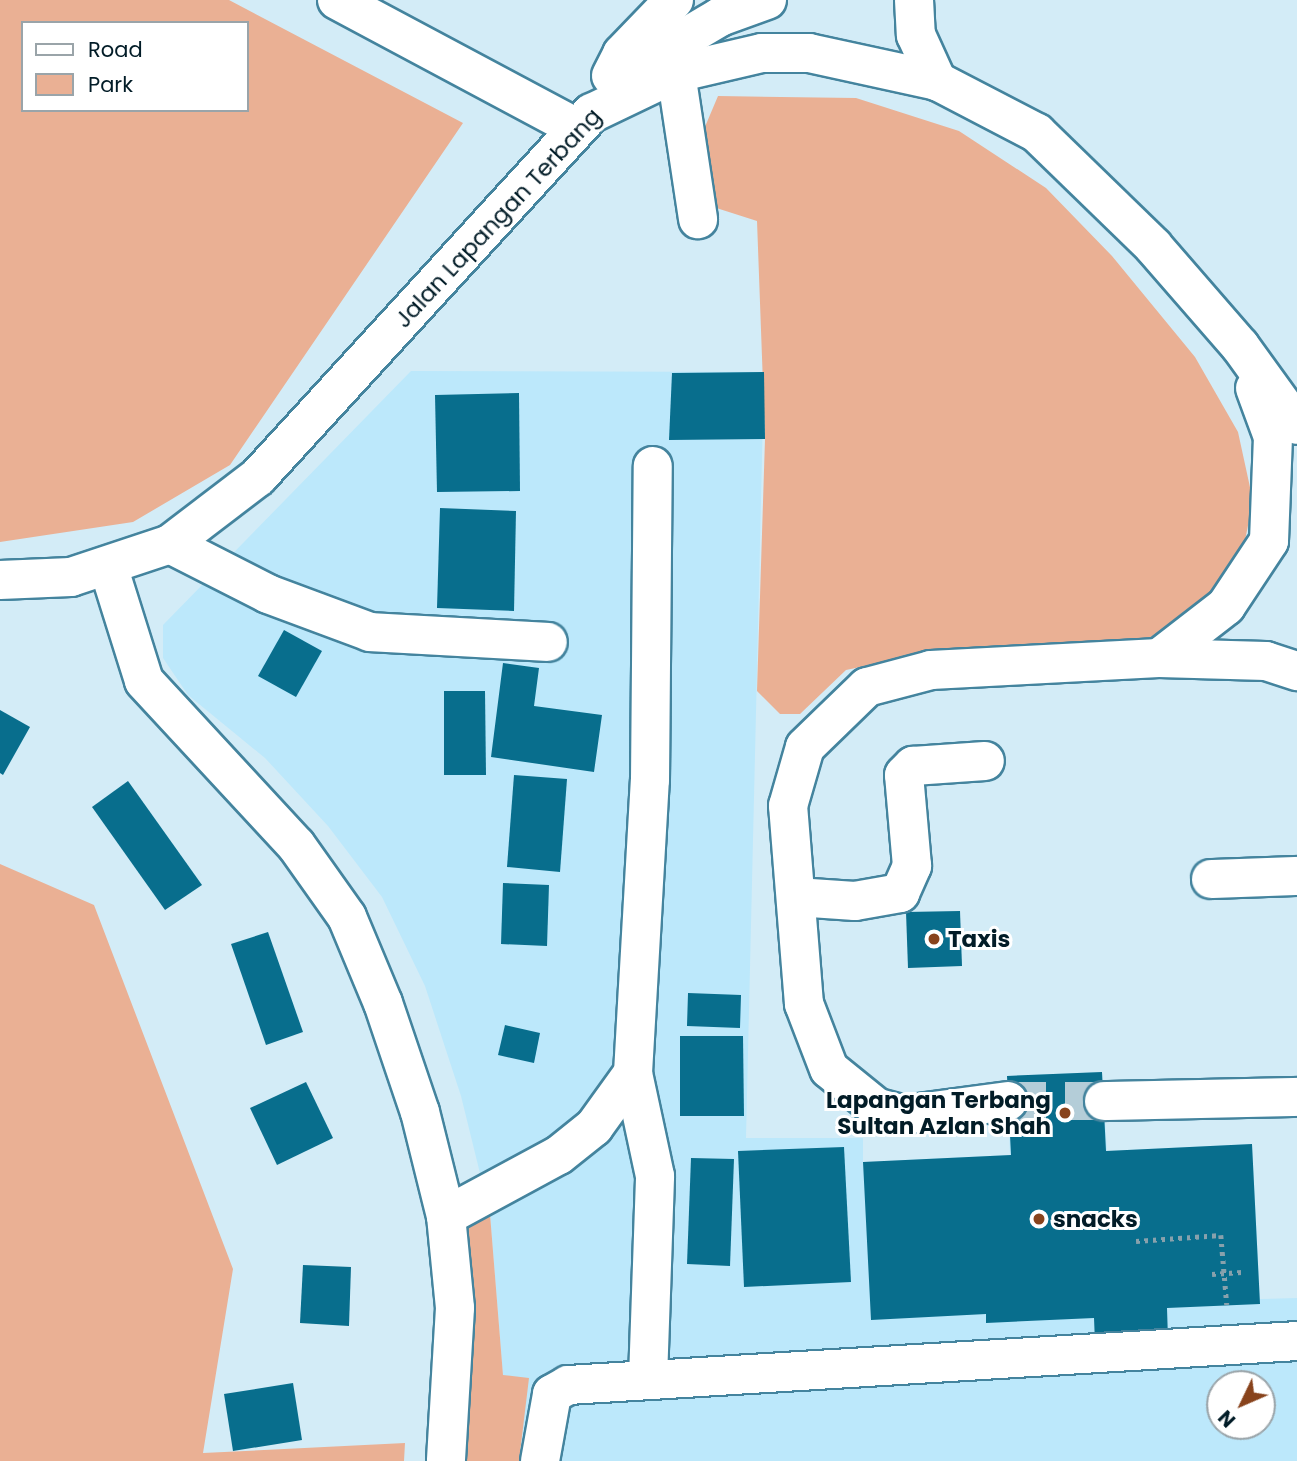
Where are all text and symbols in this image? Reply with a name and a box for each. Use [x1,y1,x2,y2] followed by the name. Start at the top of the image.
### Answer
[21,21,248,112] legend
[88,35,143,64] text: Road
[88,70,133,99] text: Park
[389,103,607,333] street label: Jalan Lapangan Terbang
[948,925,1010,953] place label: Taxis
[926,931,942,947] marker: Taxis
[826,1086,1051,1140] place label: Lapangan Terbang Sultan Azlan Shah
[1057,1105,1073,1121] marker: Lapangan Terbang Sultan Azlan Shah
[1053,1205,1138,1233] place label: snacks
[1031,1211,1047,1227] marker: snacks
[1206,1370,1276,1440] north arrow
[1212,1404,1242,1433] text: N

